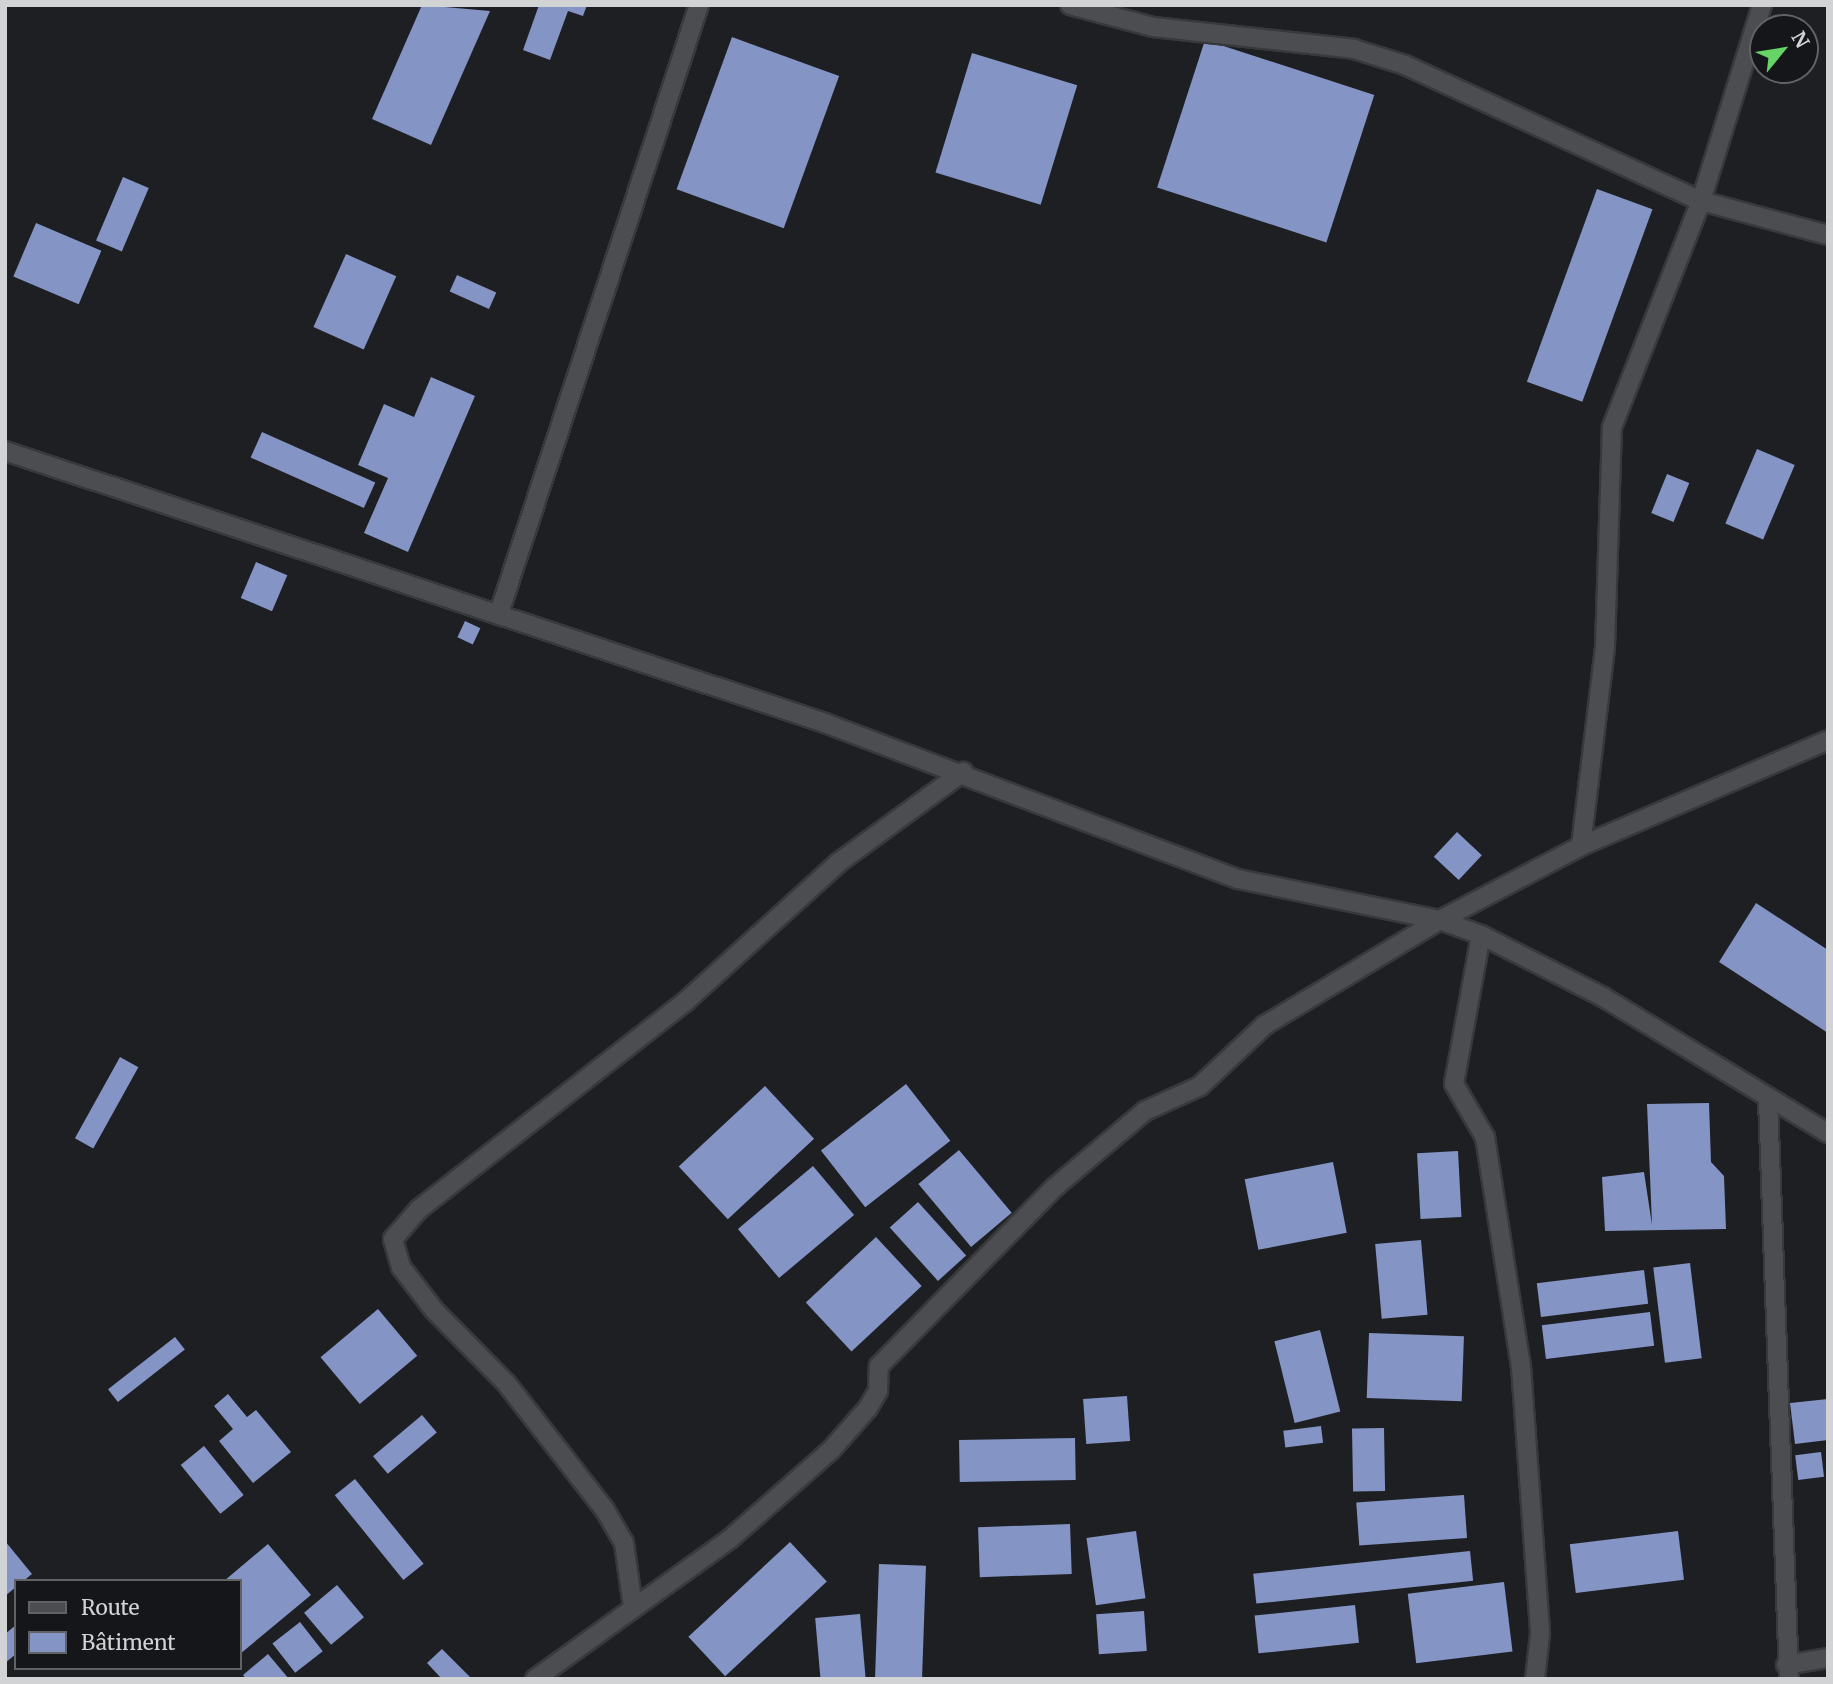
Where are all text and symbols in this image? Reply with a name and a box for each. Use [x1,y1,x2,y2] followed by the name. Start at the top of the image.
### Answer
[1749,14,1819,84] north arrow
[1786,27,1815,52] text: N
[14,1579,242,1670] legend
[81,1594,139,1621] text: Route
[81,1629,175,1656] text: Bâtiment

